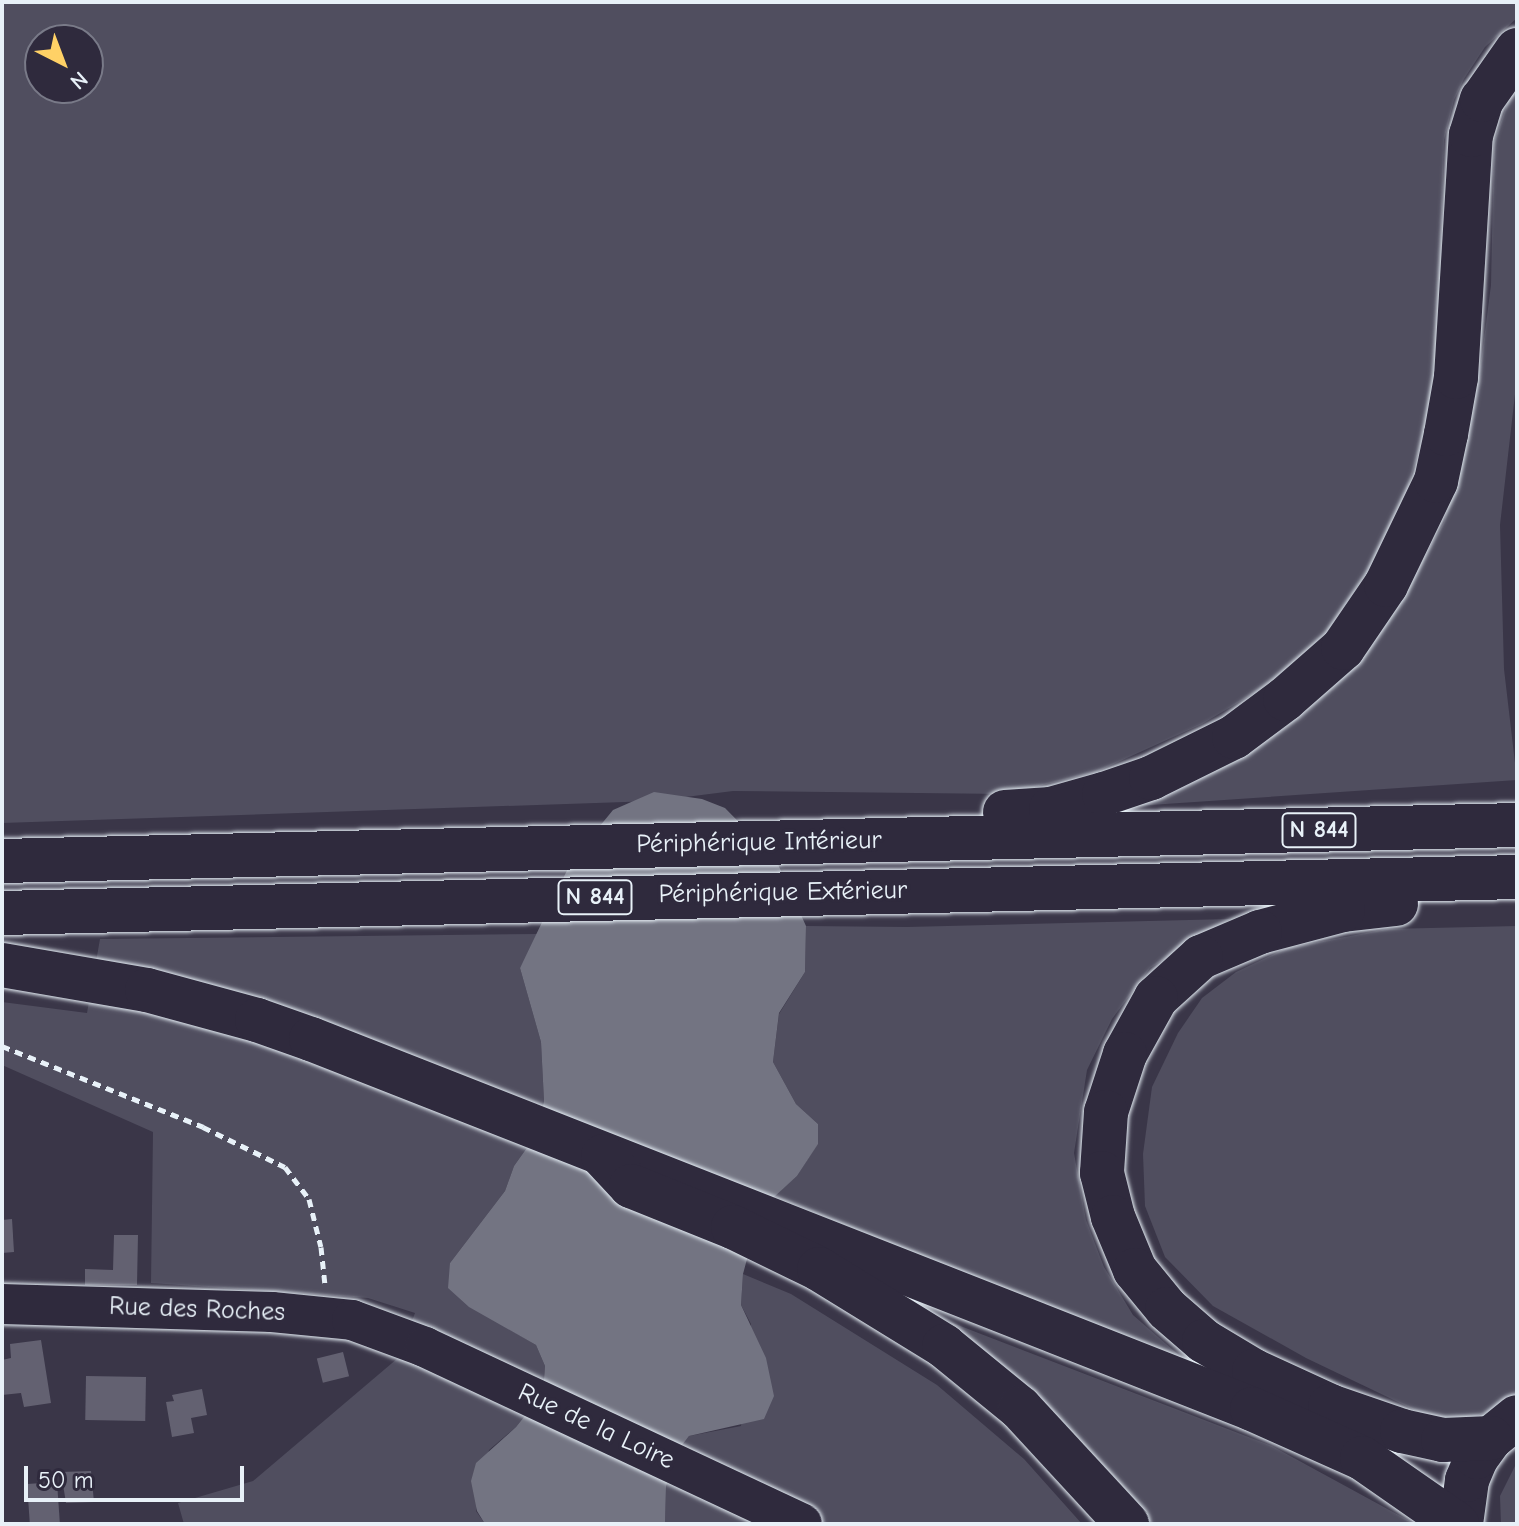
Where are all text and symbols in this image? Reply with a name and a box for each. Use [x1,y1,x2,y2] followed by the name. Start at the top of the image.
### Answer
[24,24,104,104] north arrow
[65,66,93,95] text: N
[1281,810,1357,850] road number: N 844
[636,825,882,861] street label: Périphérique Intérieur
[658,875,908,911] street label: Périphérique Extérieur
[557,877,633,917] road number: N 844
[108,1291,286,1329] street label: Rue des Roches
[513,1377,679,1477] street label: Rue de la Loire
[28,1450,248,1500] scale bar
[38,1466,94,1494] text: 50 m

